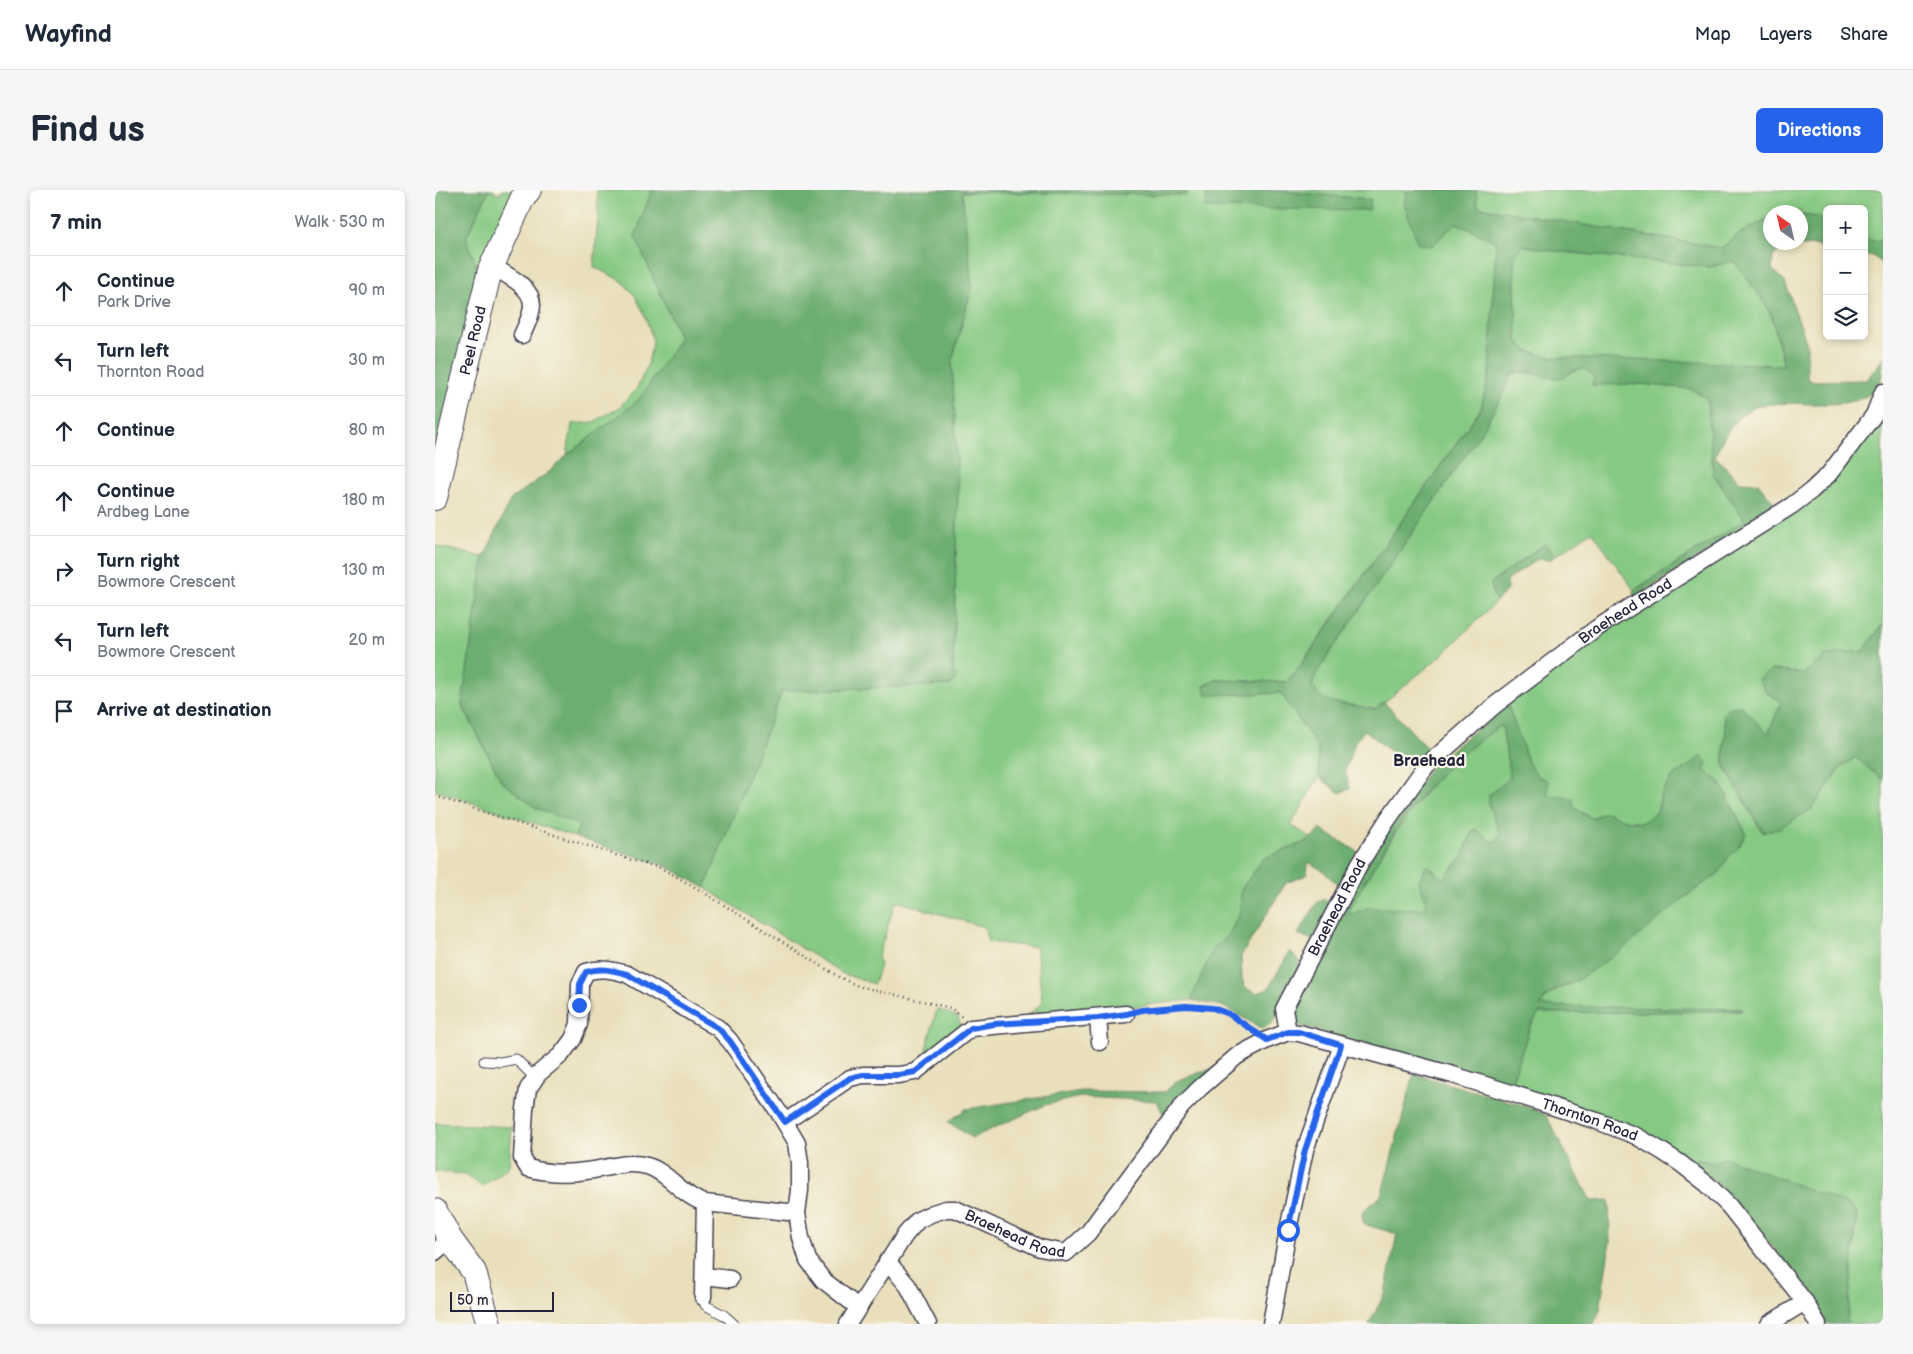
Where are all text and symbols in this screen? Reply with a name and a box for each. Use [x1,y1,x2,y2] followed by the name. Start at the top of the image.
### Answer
[25,20,112,49] text: Wayfind
[1695,24,1731,45] text: Map
[1759,24,1812,45] text: Layers
[1840,24,1888,45] text: Share
[1756,108,1883,153] button: Directions
[30,109,145,152] text: Find us
[1763,205,1808,250] north arrow
[1823,205,1868,340] map controls
[1823,205,1868,250] button: +
[50,210,102,235] text: 7 min
[294,213,385,232] text: Walk · 530 m
[1823,250,1868,295] button: −
[97,270,175,293] text: Continue
[50,277,78,305] icon: ahead
[349,281,385,300] text: 90 m
[97,293,171,312] text: Park Drive
[1823,295,1868,340] button: layers
[456,304,490,377] street label: Peel Road
[97,340,169,363] text: Turn left
[50,347,78,375] icon: left
[348,351,385,370] text: 30 m
[97,363,204,382] text: Thornton Road
[50,417,78,445] icon: ahead
[97,419,175,442] text: Continue
[349,421,385,440] text: 80 m
[97,480,175,503] text: Continue
[50,487,78,515] icon: ahead
[343,491,385,510] text: 180 m
[97,503,190,522] text: Ardbeg Lane
[97,550,180,573] text: Turn right
[50,557,78,585] icon: right
[342,561,385,580] text: 130 m
[97,573,235,592] text: Bowmore Crescent
[1575,574,1675,648] street label: Braehead Road
[97,620,169,643] text: Turn left
[50,627,78,655] icon: left
[349,631,385,650] text: 20 m
[97,643,235,662] text: Bowmore Crescent
[50,697,78,725] icon: arrive
[97,699,272,722] text: Arrive at destination
[1393,752,1465,771] district label: Braehead
[1304,855,1370,959] street label: Braehead Road
[568,994,591,1017] route end
[1539,1094,1641,1145] street label: Thornton Road
[962,1205,1067,1262] street label: Braehead Road
[1277,1219,1300,1242] route start
[450,1289,554,1312] scale bar
[457,1292,489,1309] text: 50 m

